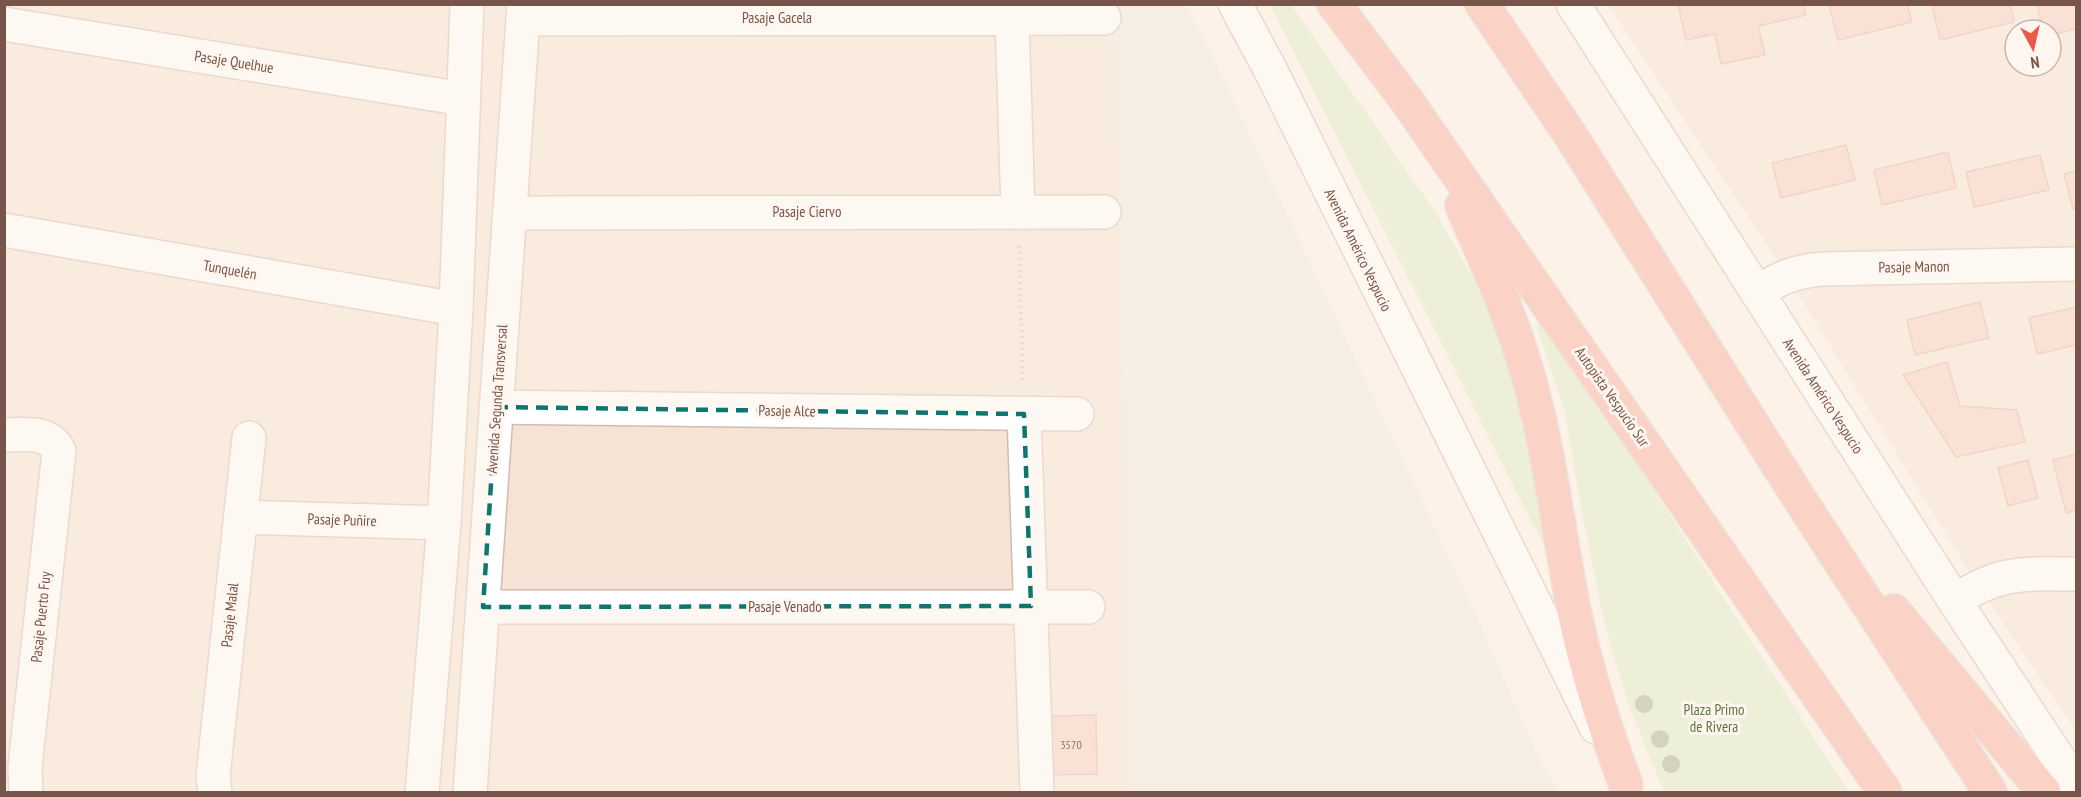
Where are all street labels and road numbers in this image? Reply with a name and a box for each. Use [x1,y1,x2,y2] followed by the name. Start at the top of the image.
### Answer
[742,8,812,27] street label: Pasaje Gacela
[193,46,275,77] street label: Pasaje Quelhue
[1321,185,1396,314] street label: Avenida Américo Vespucio
[773,202,841,221] street label: Pasaje Ciervo
[202,255,258,284] street label: Tunquelén
[1878,256,1950,277] street label: Pasaje Manon
[482,323,511,474] street label: Avenida Segunda Transversal
[1779,334,1868,457] street label: Avenida Américo Vespucio
[1571,343,1654,451] street label: Autopista Vespucio Sur
[758,400,816,421] street label: Pasaje Alce
[307,509,377,530] street label: Pasaje Puñire
[26,570,55,663] street label: Pasaje Puerto Fuy
[217,581,242,648] street label: Pasaje Malal
[748,597,822,616] street label: Pasaje Venado

